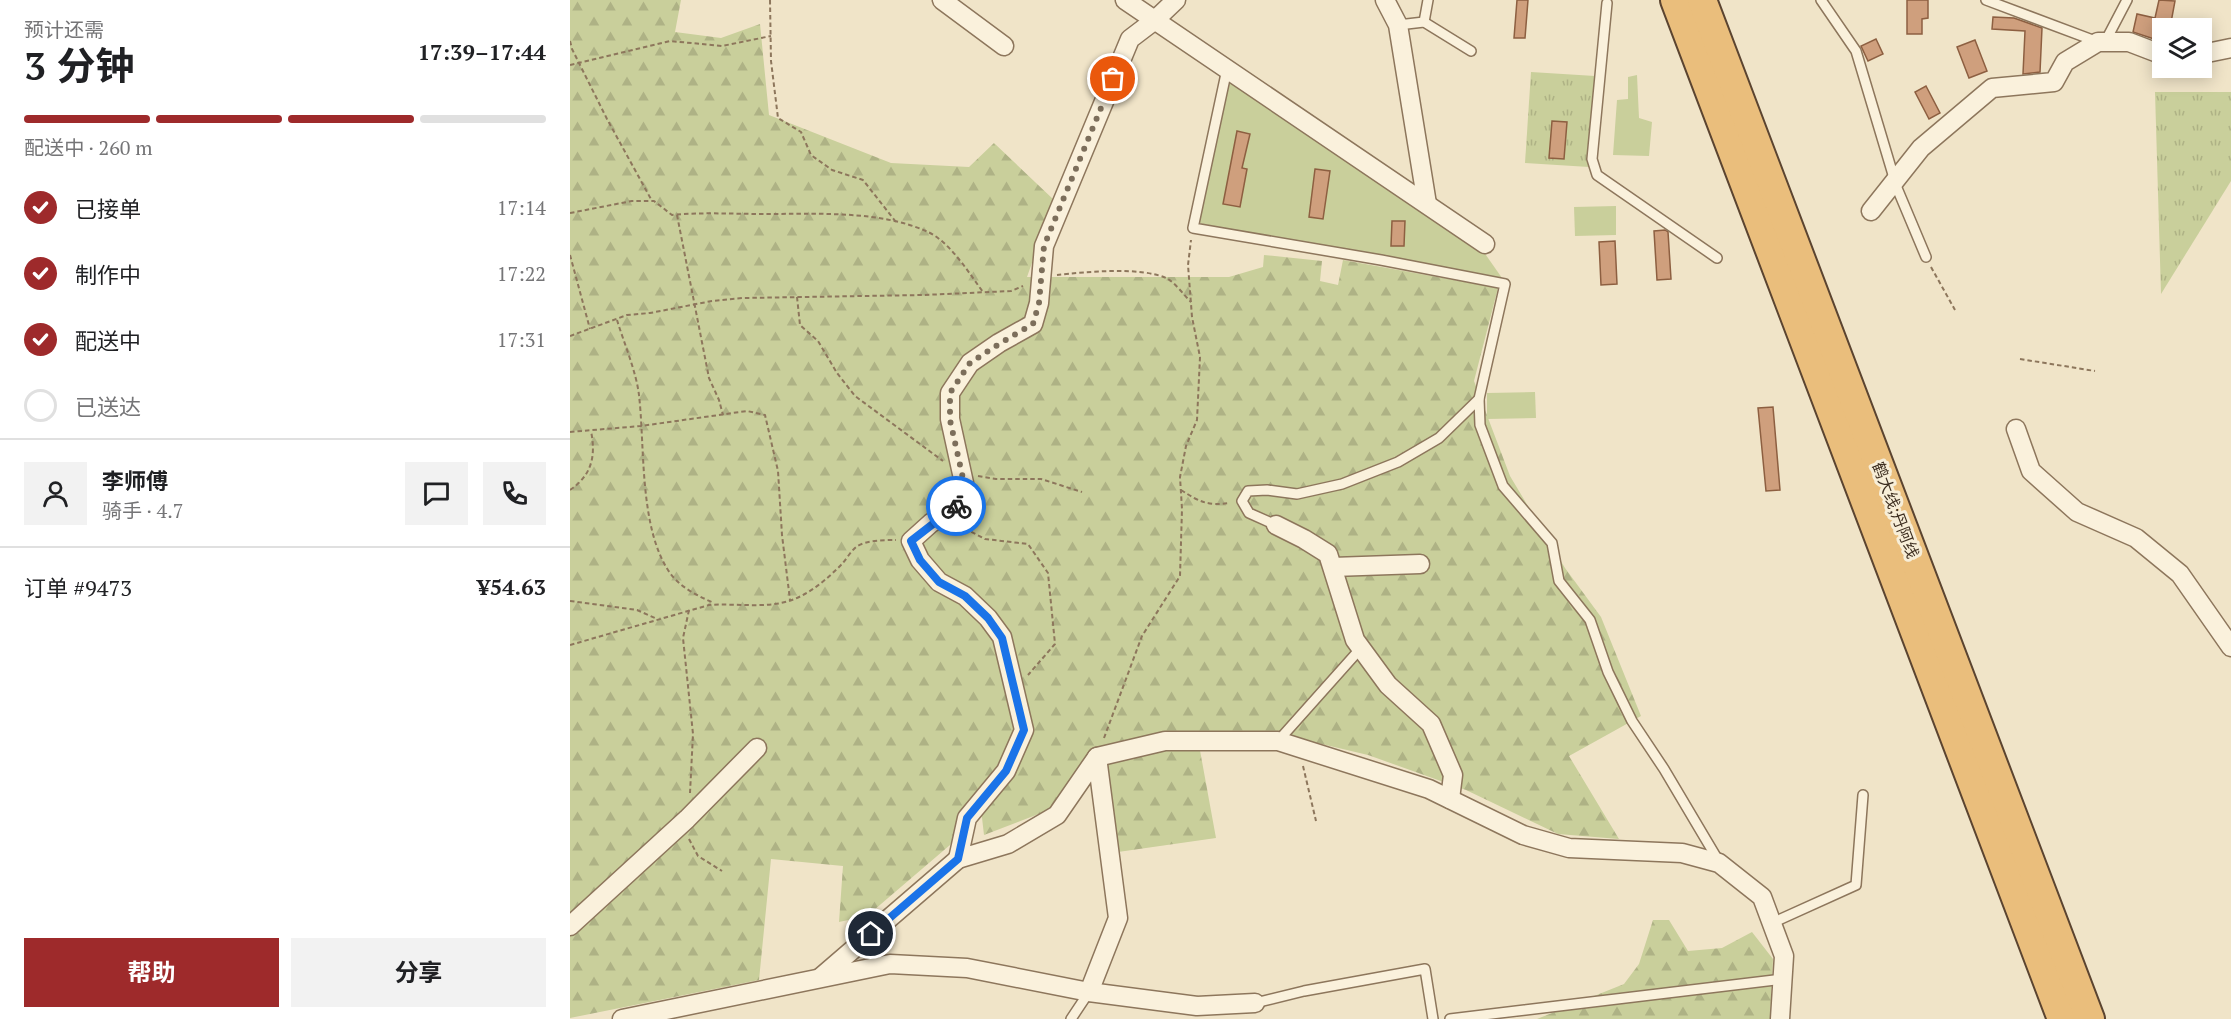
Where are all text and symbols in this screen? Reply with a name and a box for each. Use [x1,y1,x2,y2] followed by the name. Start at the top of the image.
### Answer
[24,16,104,43] text: 预计还需
[2152,18,2212,78] map controls
[2152,18,2212,78] button: layers
[418,37,546,66] text: 17:39–17:44
[24,39,135,91] text: 3 分钟
[1087,53,1138,104] pin
[1096,62,1129,95] icon: bag
[24,134,153,161] text: 配送中 · 260 m
[24,191,57,224] icon: check
[75,194,141,223] text: 已接单
[497,194,546,221] text: 17:14
[24,257,57,290] icon: check
[75,260,141,289] text: 制作中
[497,260,546,287] text: 17:22
[24,323,57,356] icon: check
[75,326,141,355] text: 配送中
[497,326,546,353] text: 17:31
[75,392,141,421] text: 已送达
[1868,459,1924,561] street label: 鹤大线;丹阿线
[24,462,87,525] button: person
[405,462,468,525] button: chat
[483,462,546,525] button: phone
[102,466,168,495] text: 李师傅
[926,476,986,536] courier
[940,490,973,523] icon: bike
[102,497,183,524] text: 骑手 · 4.7
[477,572,546,601] text: ¥54.63
[24,573,132,602] text: 订单 #9473
[845,908,896,959] pin
[854,917,887,950] icon: home
[24,938,279,1007] button: 帮助
[291,938,546,1007] button: 分享

